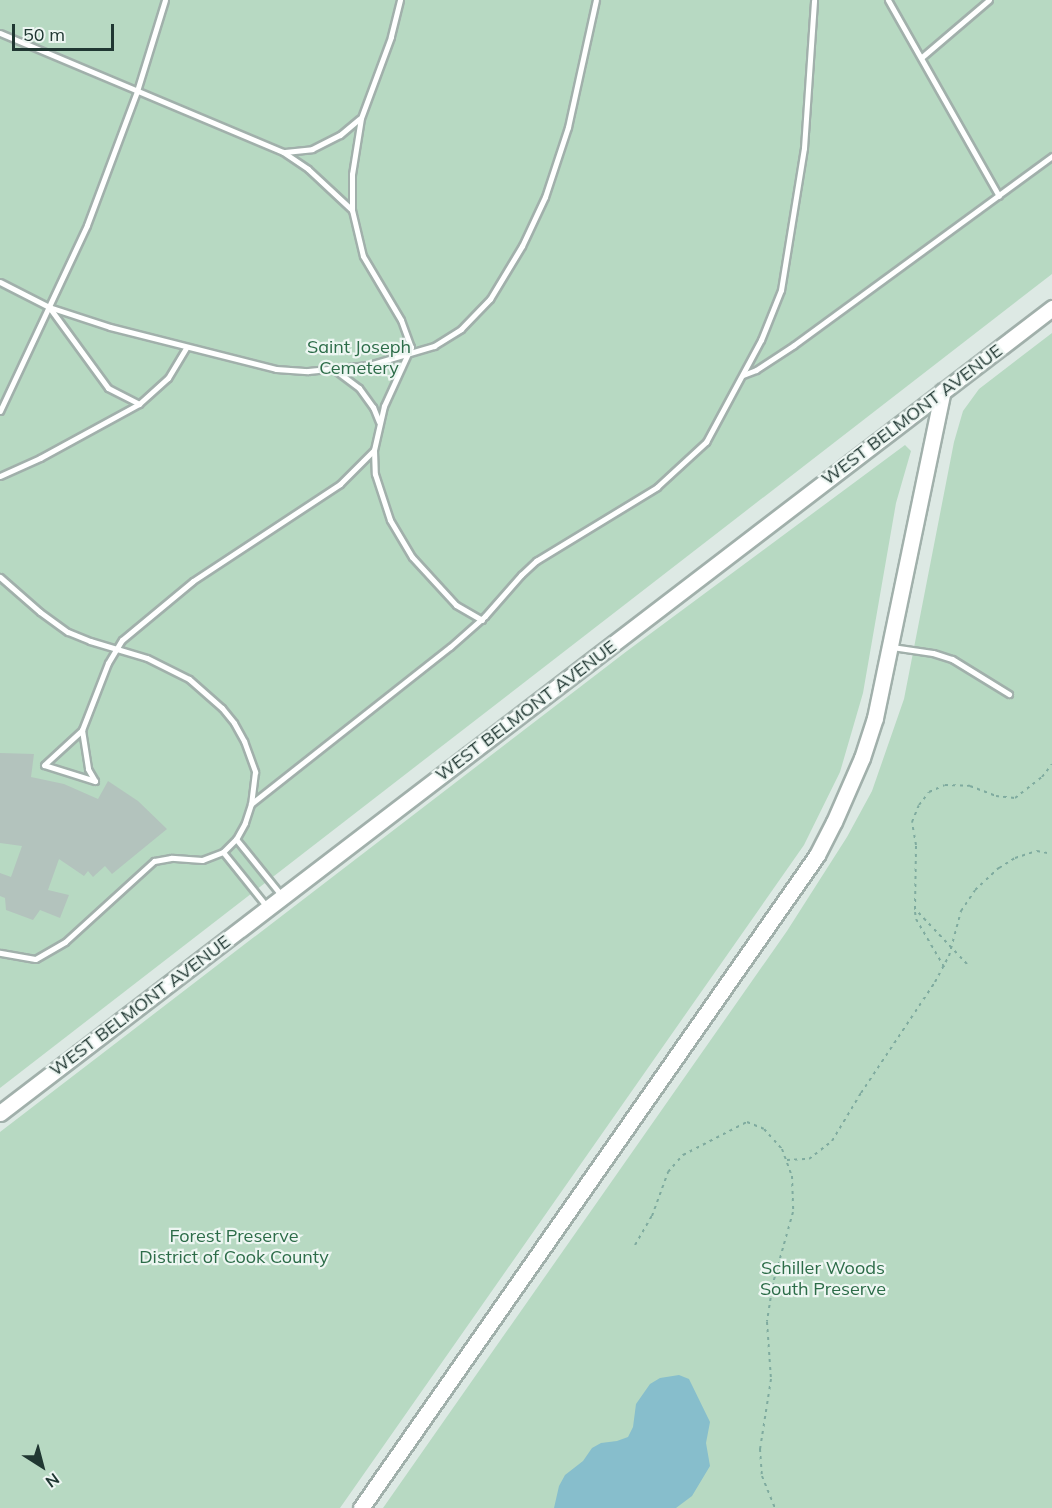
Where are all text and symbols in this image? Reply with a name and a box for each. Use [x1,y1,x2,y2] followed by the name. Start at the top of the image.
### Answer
[15,12,117,50] scale bar
[23,23,65,46] text: 50 m
[307,337,411,380] park label: Saint Joseph Cemetery
[817,340,1007,490] street label: WEST BELMONT AVENUE
[431,636,621,786] street label: WEST BELMONT AVENUE
[45,931,235,1081] street label: WEST BELMONT AVENUE
[139,1226,329,1268] park label: Forest Preserve District of Cook County
[760,1258,886,1300] park label: Schiller Woods South Preserve
[12,1436,72,1496] north arrow
[42,1469,63,1492] text: N

